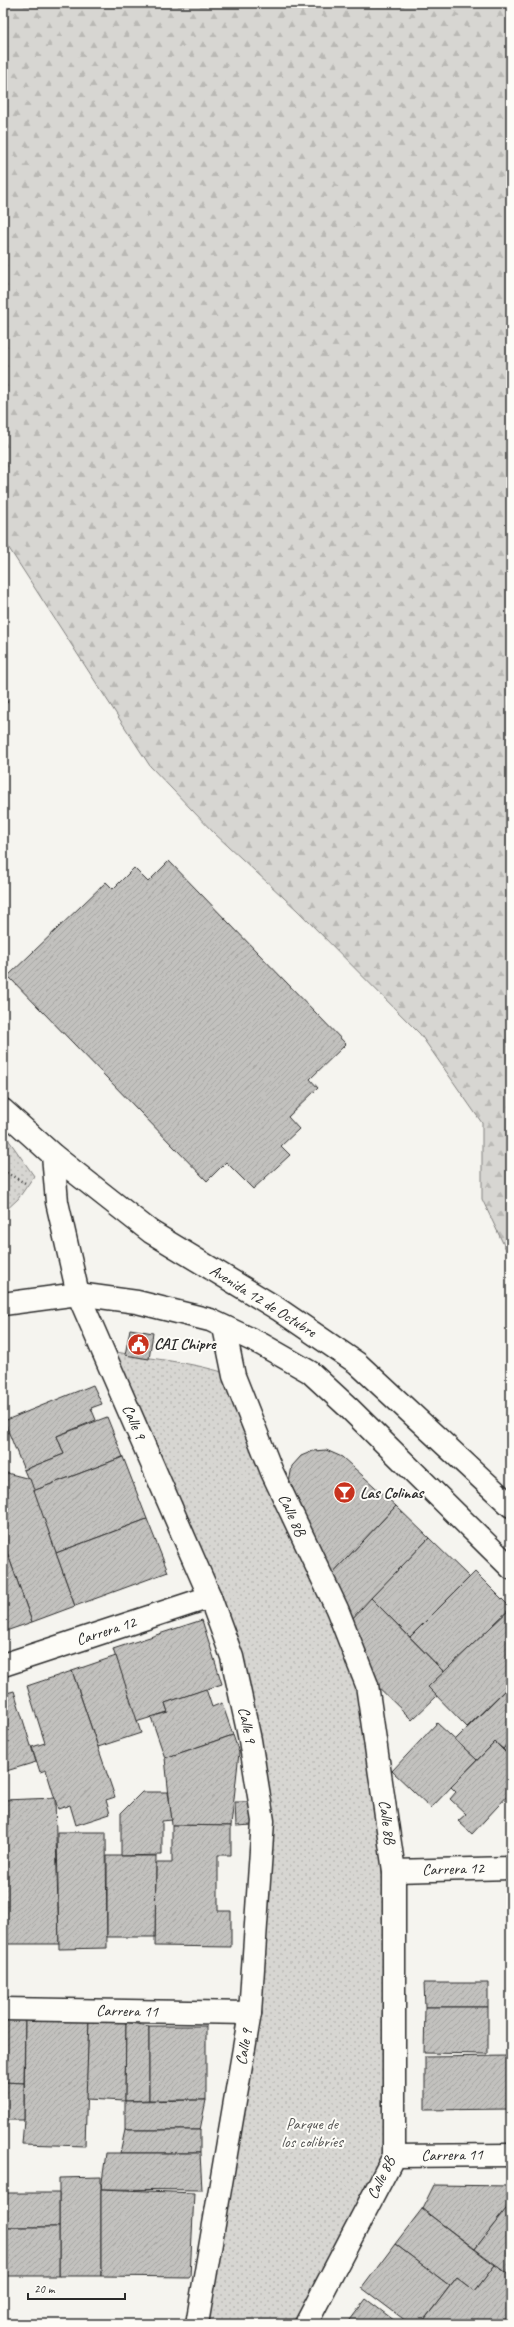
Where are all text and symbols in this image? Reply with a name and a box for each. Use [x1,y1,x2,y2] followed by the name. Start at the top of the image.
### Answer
[206,1260,321,1343] street label: Avenida 12 de Octubre
[126,1331,152,1357] public building icon: CAI Chipre
[154,1334,217,1354] place label: CAI Chipre
[117,1401,151,1444] street label: Calle 9
[332,1480,358,1506] bar icon: Las Colinas
[360,1483,425,1503] place label: Las Colinas
[274,1491,311,1541] street label: Calle 8B
[73,1611,140,1650] street label: Carrera 12
[233,1705,261,1747] street label: Calle 9
[374,1799,400,1847] street label: Calle 8B
[422,1858,486,1880] street label: Carrera 12
[96,2000,159,2022] street label: Carrera 11
[231,2026,257,2067] street label: Calle 9
[281,2114,344,2152] park label: Parque de los colibríes
[421,2144,484,2166] street label: Carrera 11
[363,2152,400,2202] street label: Calle 8B
[28,2275,125,2301] scale bar
[34,2281,56,2297] text: 20 m

